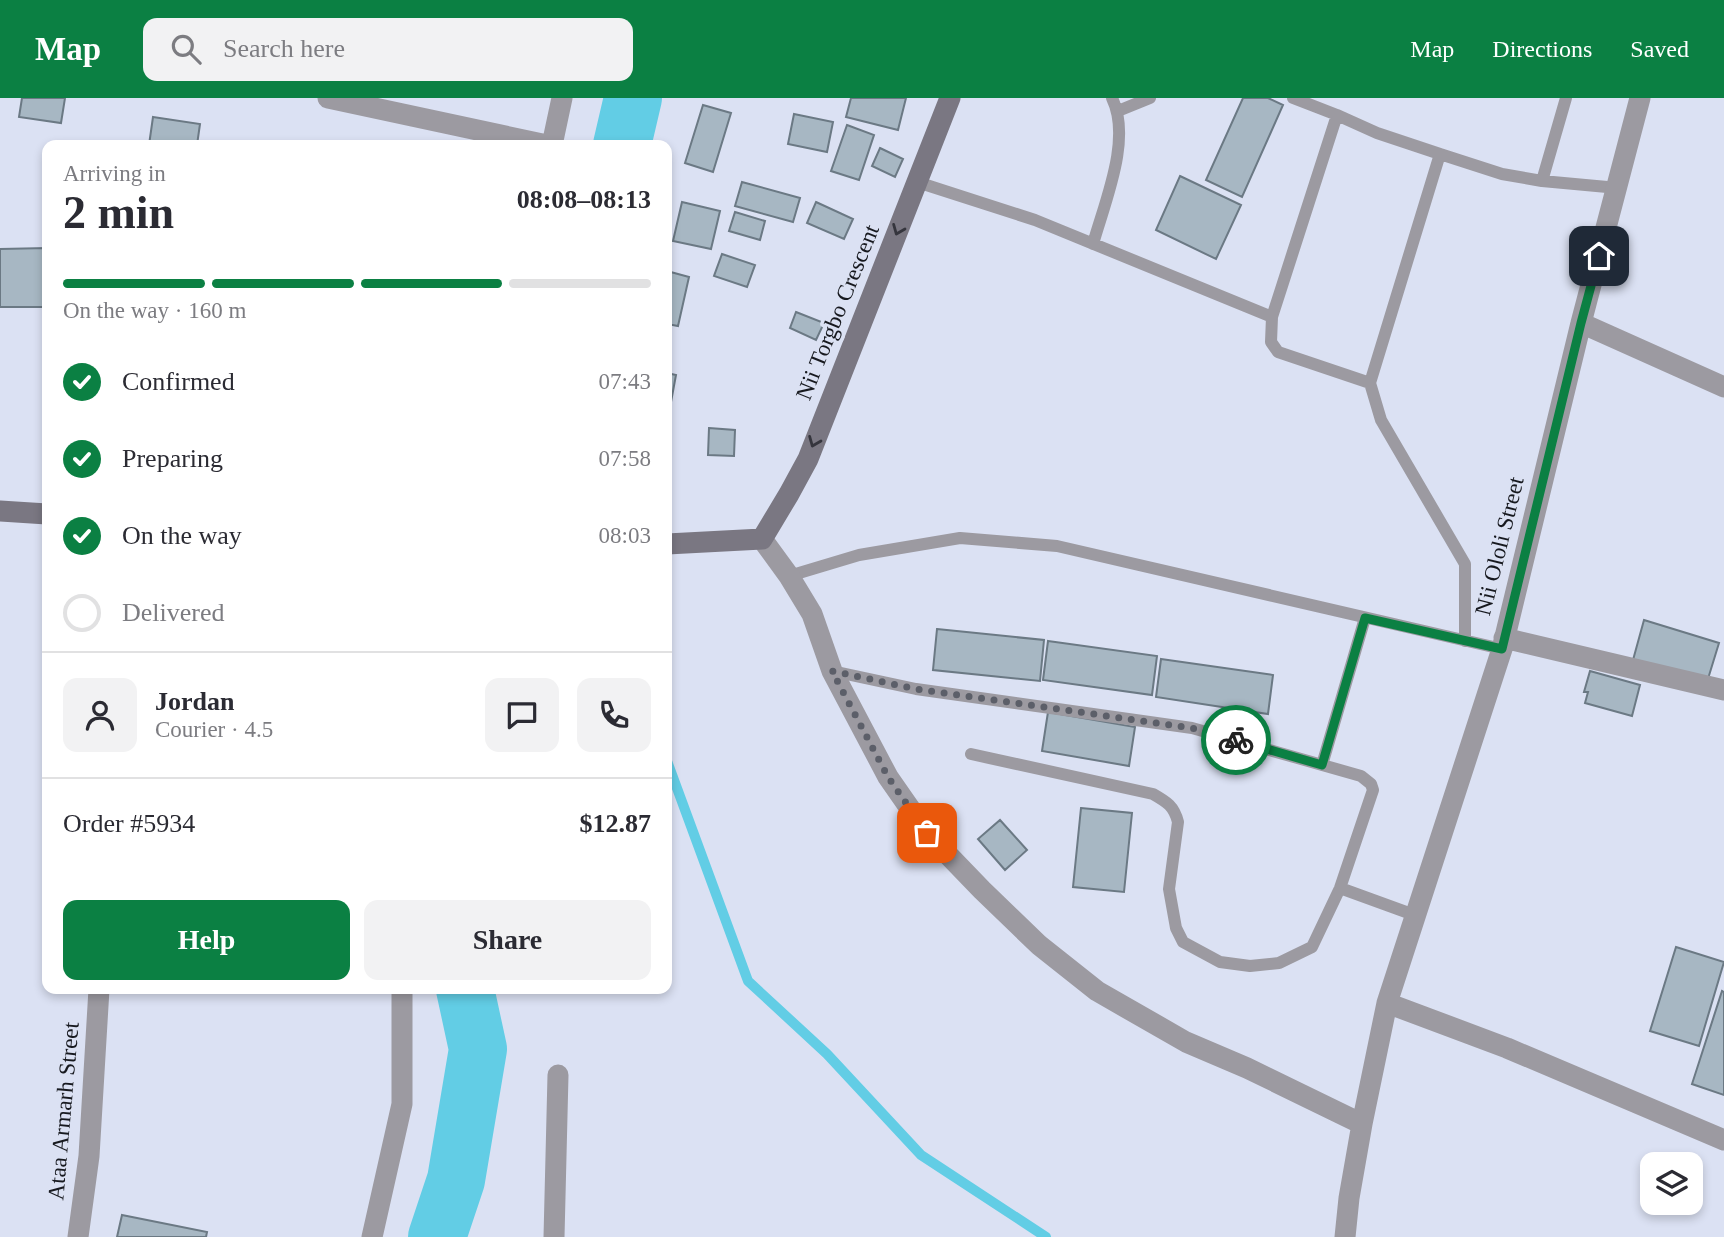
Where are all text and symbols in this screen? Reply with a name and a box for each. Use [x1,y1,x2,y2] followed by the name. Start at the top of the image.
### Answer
[143,18,633,81] search box
[167,30,205,68] icon: search
[35,31,101,67] text: Map
[223,34,345,63] text: Search here
[1410,36,1454,62] text: Map
[1492,36,1592,62] text: Directions
[1630,36,1689,62] text: Saved
[63,161,166,186] text: Arriving in
[517,185,651,214] text: 08:08–08:13
[63,187,174,238] text: 2 min
[791,220,884,403] street label: Nii Torgbo Crescent
[892,223,906,235] one-way arrow
[1569,226,1629,286] pin
[1580,237,1618,275] icon: home
[63,298,246,323] text: On the way · 160 m
[63,363,101,401] icon: check
[122,367,235,396] text: Confirmed
[599,369,651,394] text: 07:43
[809,435,823,447] one-way arrow
[63,440,101,478] icon: check
[122,444,223,473] text: Preparing
[599,446,651,471] text: 07:58
[1470,474,1529,618] street label: Nii Ololi Street
[63,517,101,555] icon: check
[122,521,242,550] text: On the way
[599,523,651,548] text: 08:03
[122,598,225,627] text: Delivered
[63,678,137,752] button: person
[485,678,559,752] button: chat
[577,678,651,752] button: phone
[155,687,234,716] text: Jordan
[1201,705,1271,775] courier
[155,717,273,742] text: Courier · 4.5
[1217,721,1255,759] icon: bike
[897,803,957,863] pin
[63,809,195,838] text: Order #5934
[580,809,651,838] text: $12.87
[908,814,946,852] icon: bag
[63,900,350,980] button: Help
[364,900,651,980] button: Share
[43,1020,84,1201] street label: Ataa Armarh Street
[1640,1152,1703,1215] map controls
[1640,1152,1703,1215] button: layers

